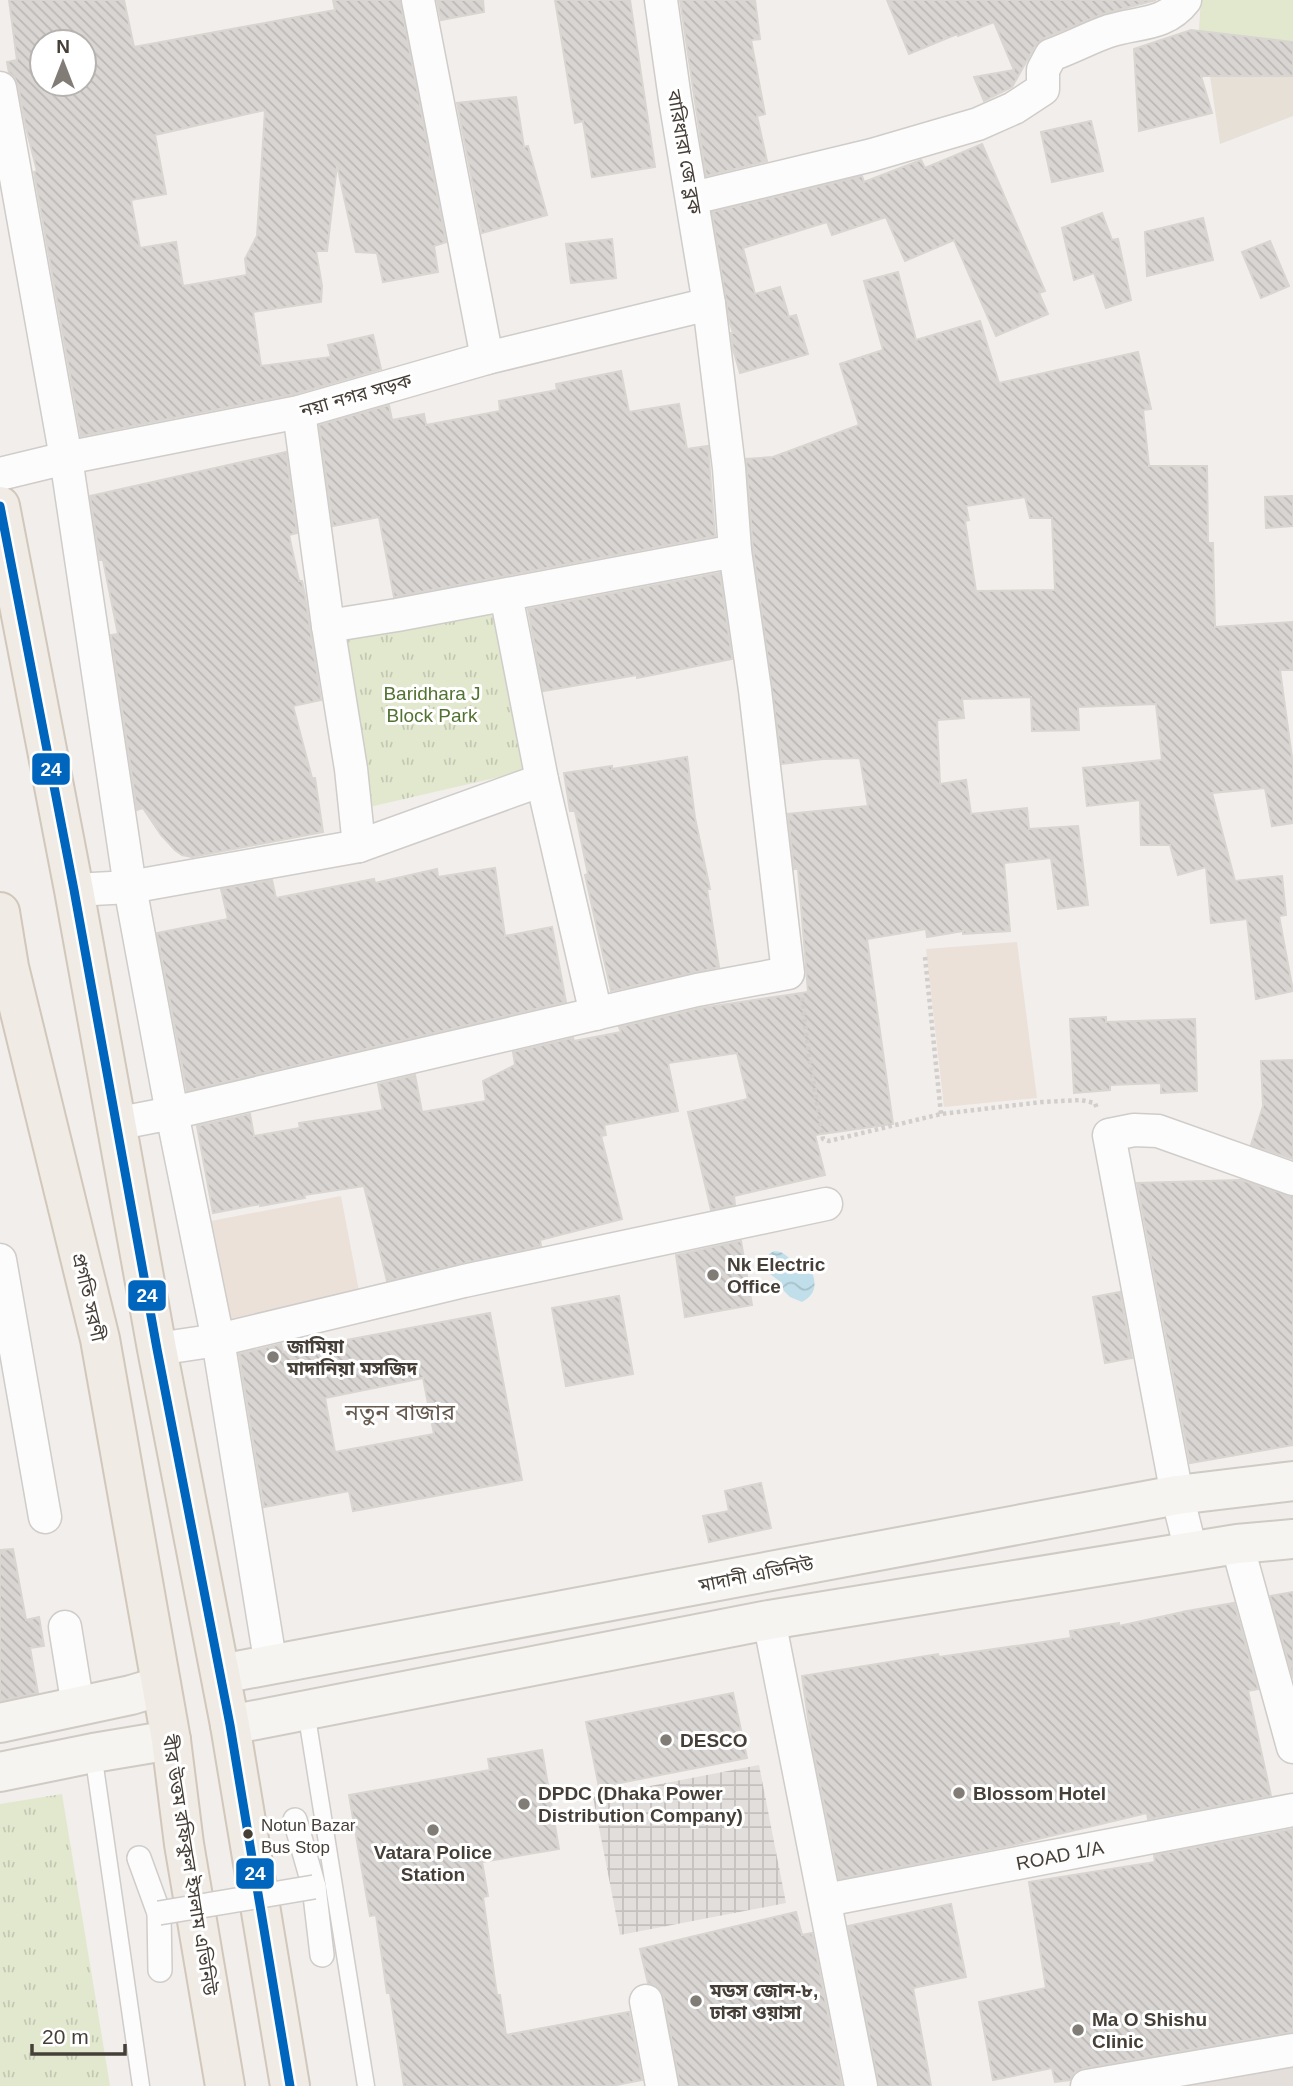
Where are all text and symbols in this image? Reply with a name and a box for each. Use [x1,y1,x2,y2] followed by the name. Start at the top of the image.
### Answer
[28,28,98,98] north arrow
[56,36,70,57] text: N
[662,87,707,217] street label: বারিধারা জে ব্লক
[297,369,415,422] street label: নয়া নগর সড়ক
[383,683,481,726] park label: Baridhara J Block Park
[31,752,71,786] line badge: 24
[40,759,62,780] text: 24
[68,1250,110,1345] street label: প্রগতি সরণী
[727,1254,826,1297] place label: Nk Electric Office
[705,1267,721,1283] marker: Nk Electric Office
[127,1279,167,1312] line badge: 24
[136,1285,158,1306] text: 24
[286,1336,418,1379] place label: জামিয়া মাদানিয়া মসজিদ
[265,1349,281,1365] marker: জামিয়া মাদানিয়া মসজিদ
[344,1399,455,1426] district label: নতুন বাজার
[696,1552,816,1596] street label: মাদানী এভিনিউ
[680,1730,748,1751] place label: DESCO
[157,1732,222,1998] street label: বীর উত্তম রফিকুল ইসলাম এভিনিউ
[658,1732,674,1748] marker: DESCO
[538,1783,743,1826] place label: DPDC (Dhaka Power Distribution Company)
[973,1783,1106,1804] place label: Blossom Hotel
[951,1785,967,1801] marker: Blossom Hotel
[516,1796,532,1812] marker: DPDC (Dhaka Power Distribution Company)
[261,1816,356,1857] place label: Notun Bazar Bus Stop
[425,1822,441,1838] marker: Vatara Police Station
[241,1827,255,1841] marker: Notun Bazar Bus Stop
[1014,1837,1106,1874] street label: ROAD 1/A
[374,1842,492,1885] place label: Vatara Police Station
[235,1857,275,1890] line badge: 24
[244,1863,266,1884] text: 24
[709,1980,818,2023] place label: মডস জোন-৮, ঢাকা ওয়াসা
[688,1993,704,2009] marker: মডস জোন-৮, ঢাকা ওয়াসা
[1092,2009,1207,2052] place label: Ma O Shishu Clinic
[32,2012,124,2056] scale bar
[1070,2022,1086,2038] marker: Ma O Shishu Clinic
[42,2025,89,2048] text: 20 m

